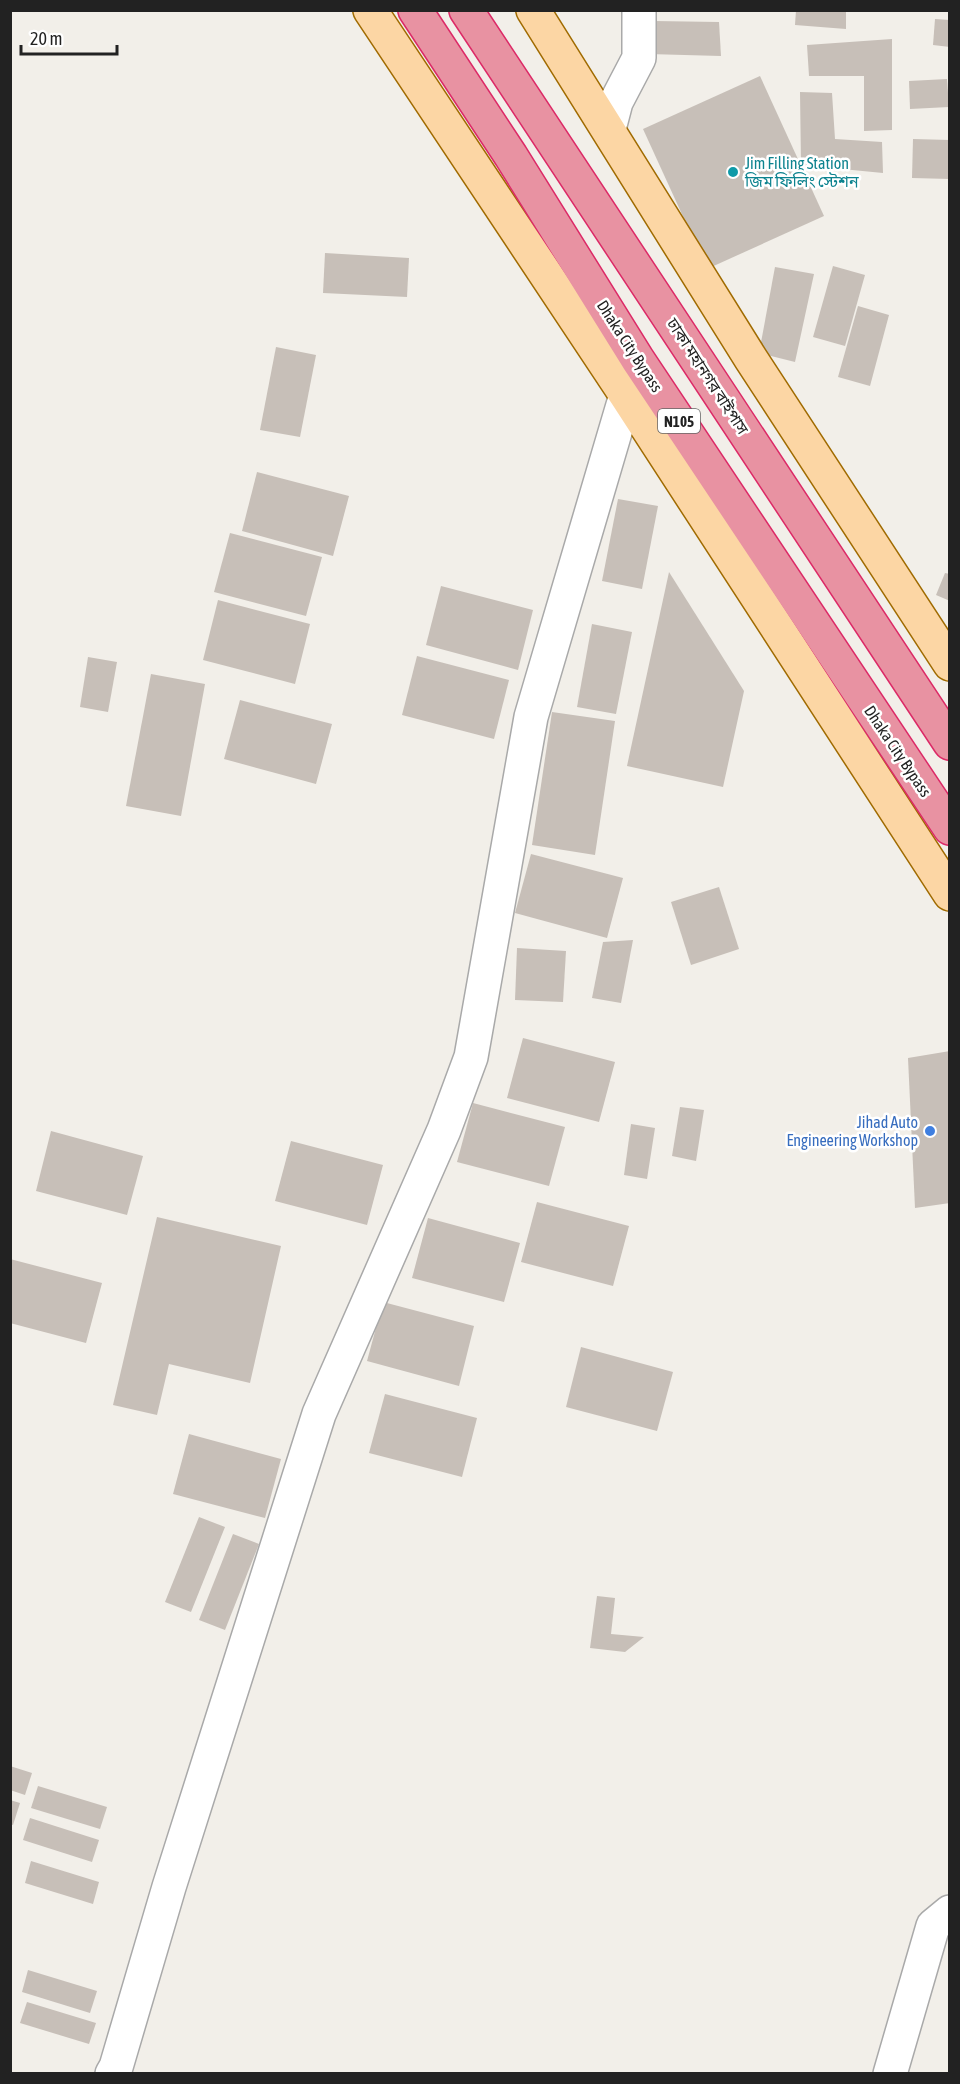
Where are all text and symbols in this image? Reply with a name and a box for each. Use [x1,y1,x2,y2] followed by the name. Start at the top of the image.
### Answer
[21,18,117,56] scale bar
[30,28,62,49] text: 20 m
[744,154,859,190] place label: Jim Filling Station জিম ফিলিং স্টেশন
[726,165,740,179] marker: Jim Filling Station জিম ফিলিং স্টেশন
[593,297,666,396] street label: Dhaka City Bypass
[663,314,753,438] street label: ঢাকা মহানগর বাইপাস
[658,409,700,433] road number: N105
[860,702,935,801] street label: Dhaka City Bypass
[787,1113,918,1150] place label: Jihad Auto Engineering Workshop
[923,1124,937,1138] marker: Jihad Auto Engineering Workshop

